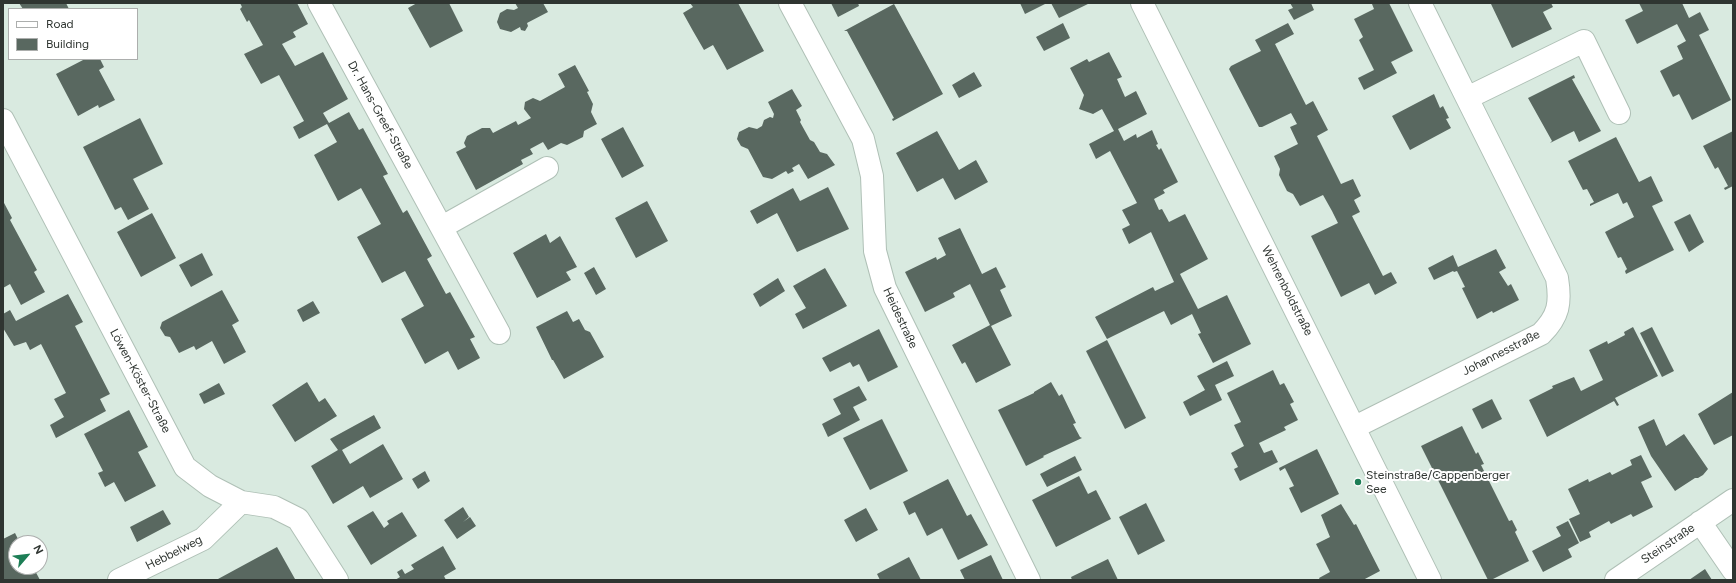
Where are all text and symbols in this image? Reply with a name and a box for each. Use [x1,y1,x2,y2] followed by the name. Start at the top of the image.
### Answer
[8,8,138,60] legend
[46,17,74,31] text: Road
[46,37,89,51] text: Building
[344,58,416,172] street label: Dr. Hans-Greef-Straße
[1258,244,1316,338] street label: Wehrenboldstraße
[880,285,920,351] street label: Heidestraße
[106,326,174,436] street label: Löwen-Köster-Straße
[1460,327,1542,379] street label: Johannesstraße
[1366,468,1510,496] place label: Steinstraße/Cappenberger See
[1353,477,1363,487] marker: Steinstraße/Cappenberger See
[1638,521,1698,567] street label: Steinstraße
[143,533,205,573] street label: Hebbelweg
[8,535,48,575] north arrow
[30,543,46,556] text: N

